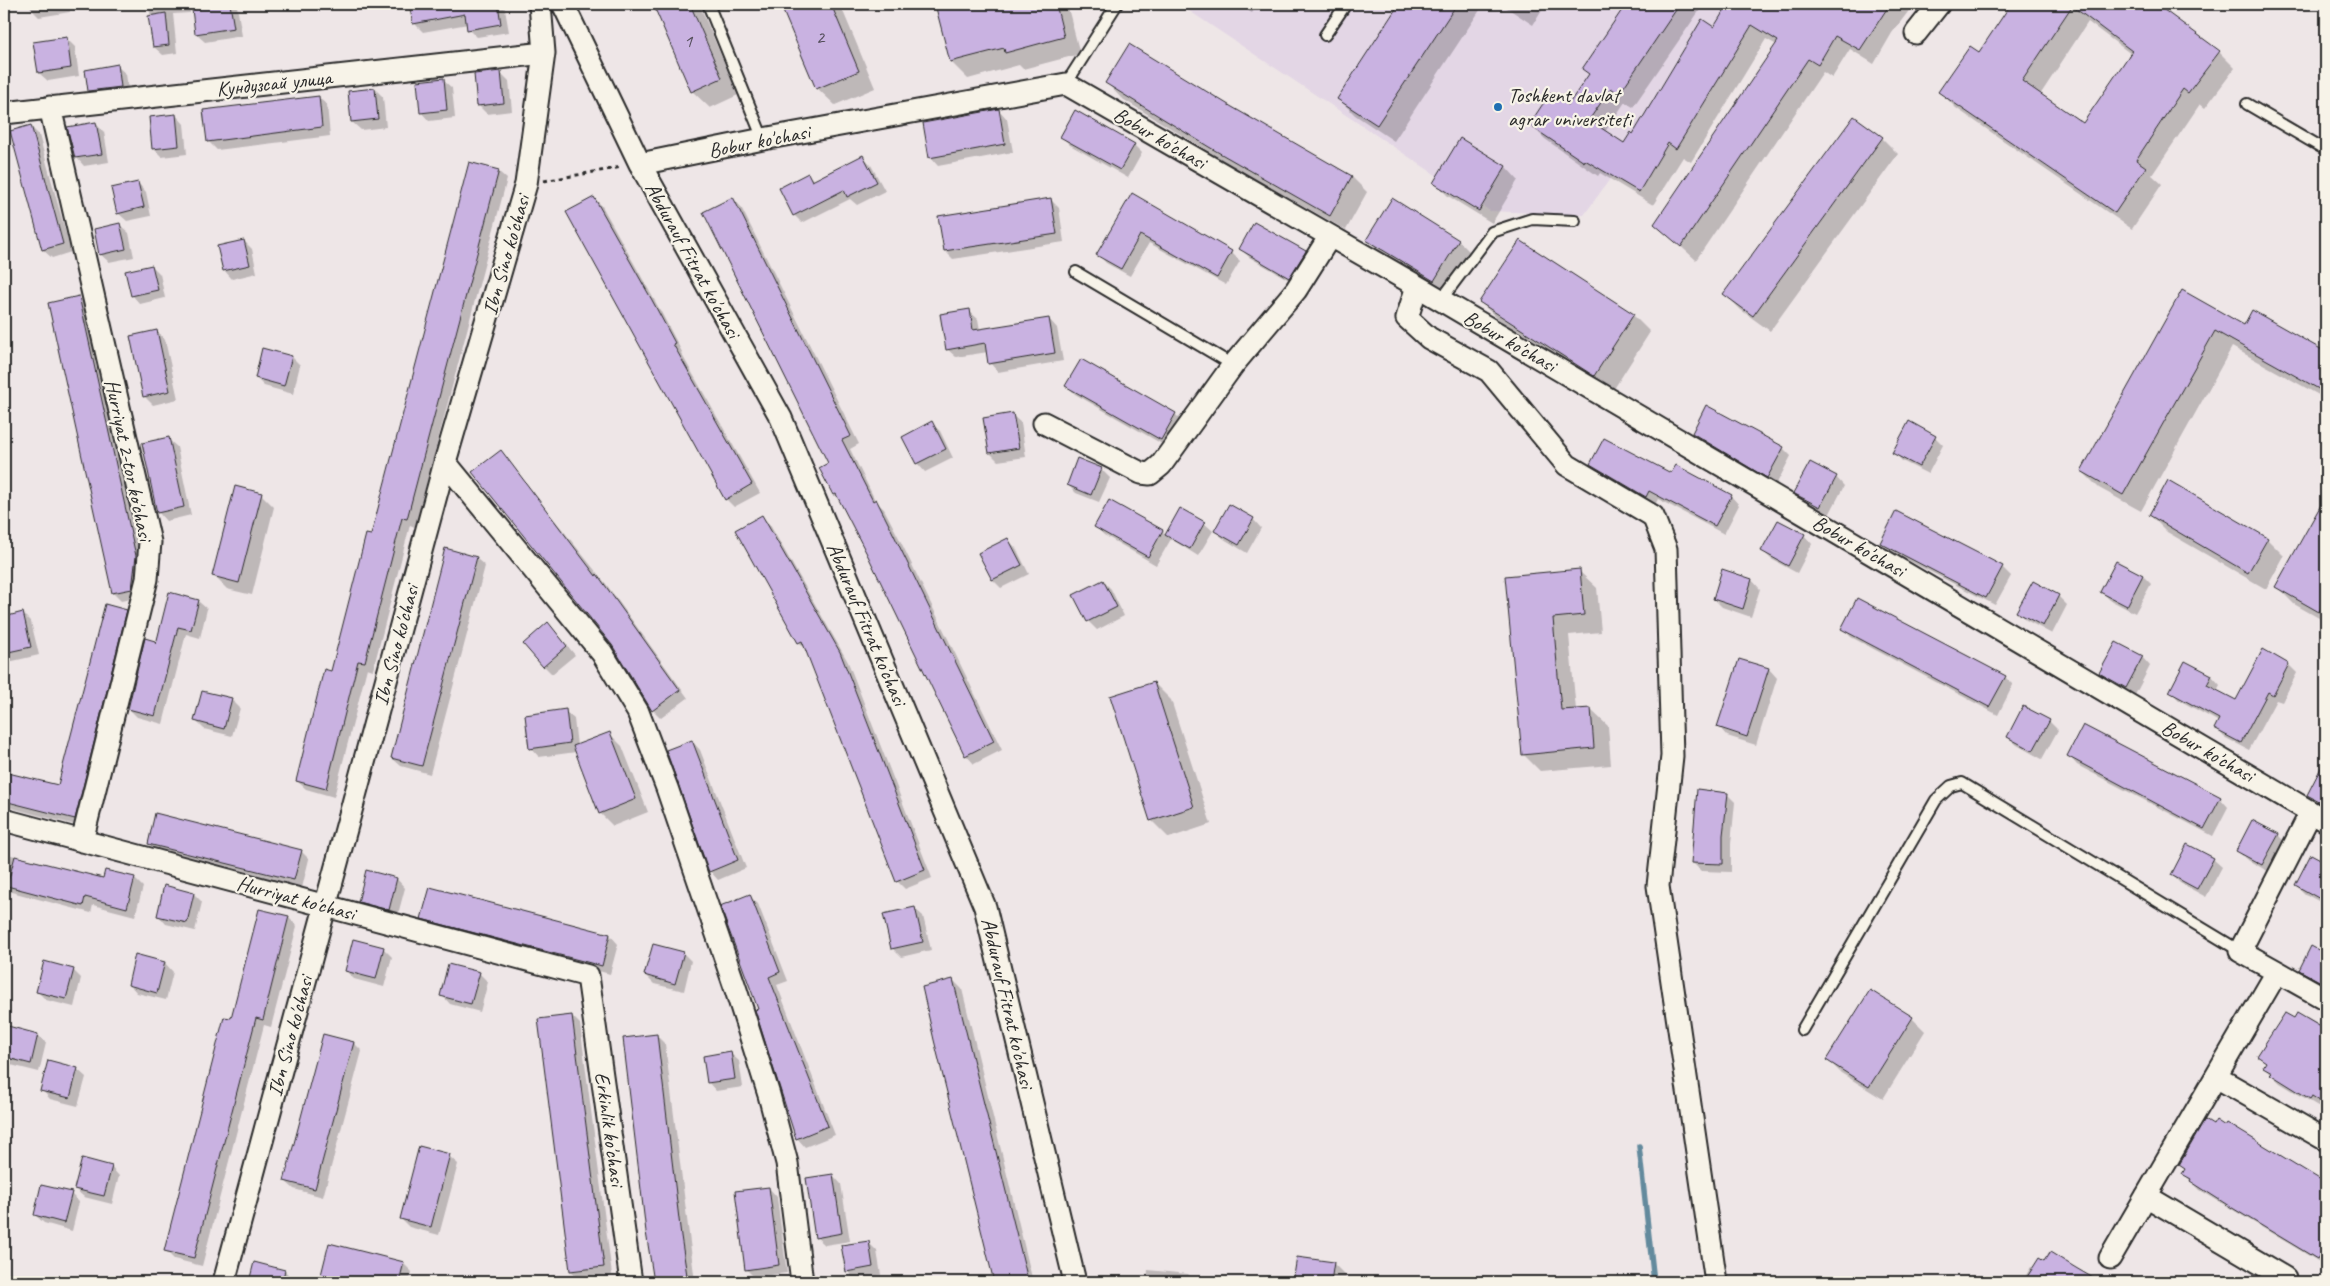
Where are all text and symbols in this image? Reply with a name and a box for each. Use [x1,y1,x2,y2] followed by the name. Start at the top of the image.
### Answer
[816,25,826,49] house number: 2
[684,29,694,53] house number: 1
[215,64,335,102] street label: Кундузсай улица
[1508,82,1635,132] place label: Toshkent davlat agrar universiteti
[1109,101,1214,176] street label: Bobur ko'chasi
[1492,101,1504,113] marker: Toshkent davlat agrar universiteti
[706,118,815,164] street label: Bobur ko'chasi
[639,178,748,345] street label: Abdurauf Fitrat ko'chasi
[476,189,536,318] street label: Ibn Sino ko'chasi
[1459,304,1564,379] street label: Bobur ko'chasi
[99,377,159,546] street label: Hurriyat 2-tor ko'chasi
[1808,509,1913,584] street label: Bobur ko'chasi
[821,539,914,712] street label: Abdurauf Fitrat ko'chasi
[367,579,425,708] street label: Ibn Sino ko'chasi
[2157,714,2262,789] street label: Bobur ko'chasi
[234,870,361,927] street label: Hurriyat ko'chasi
[976,915,1041,1094] street label: Abdurauf Fitrat ko'chasi
[261,970,319,1099] street label: Ibn Sino ko'chasi
[589,1070,631,1191] street label: Erkinlik ko'chasi

